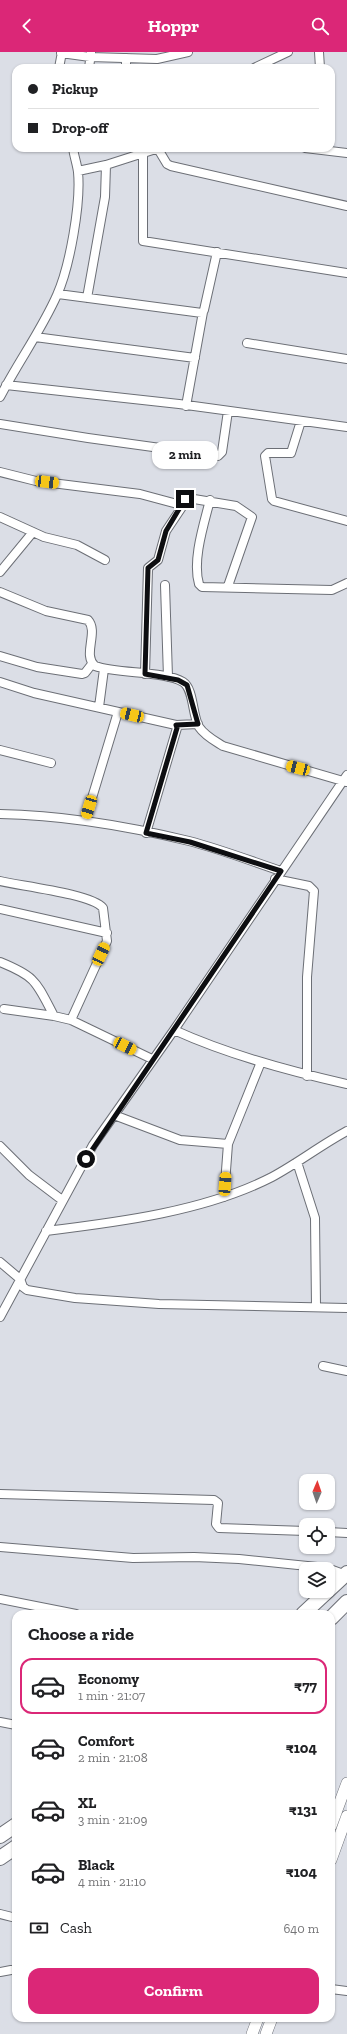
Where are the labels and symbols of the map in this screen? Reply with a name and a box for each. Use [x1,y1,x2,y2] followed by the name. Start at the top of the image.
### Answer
[152,441,218,469] callout: 2 min
[34,475,60,489] car
[176,490,194,508] route end
[119,706,145,724] car
[285,759,311,777] car
[80,794,98,820] car
[90,941,112,967] car
[112,1035,138,1057] car
[77,1150,95,1168] route start
[218,1172,232,1196] car
[299,1474,335,1510] north arrow

